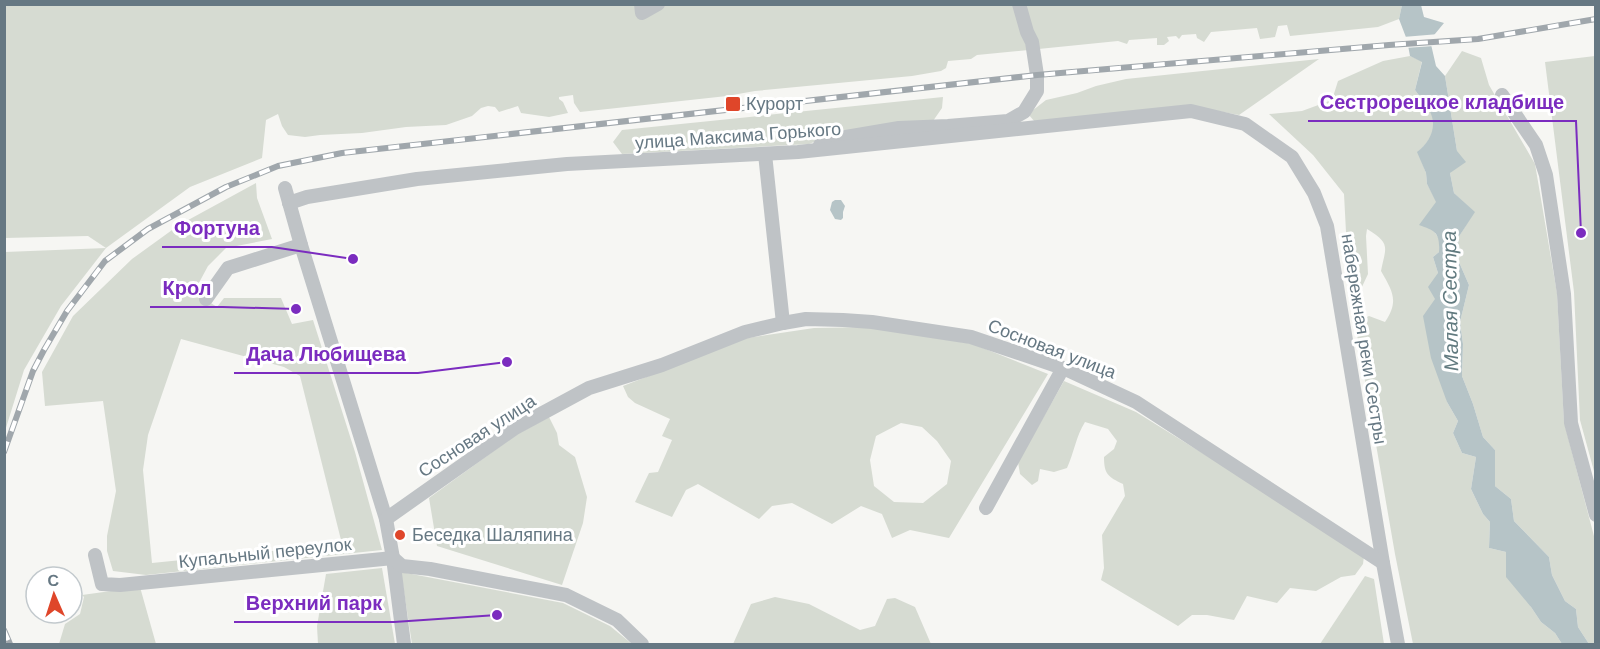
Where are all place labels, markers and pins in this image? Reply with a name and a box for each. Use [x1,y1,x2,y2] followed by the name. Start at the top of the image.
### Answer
[1308,83,1576,121] callout: Сестрорецкое кладбище
[746,94,803,114] place label: Курорт
[724,95,742,113] marker: Курорт
[162,209,272,247] callout: Фортуна
[150,269,223,307] callout: Крол
[234,335,418,373] callout: Дача Любищева
[412,525,574,545] place label: Беседка Шаляпина
[393,528,407,542] marker: Беседка Шаляпина
[234,584,394,622] callout: Верхний парк

